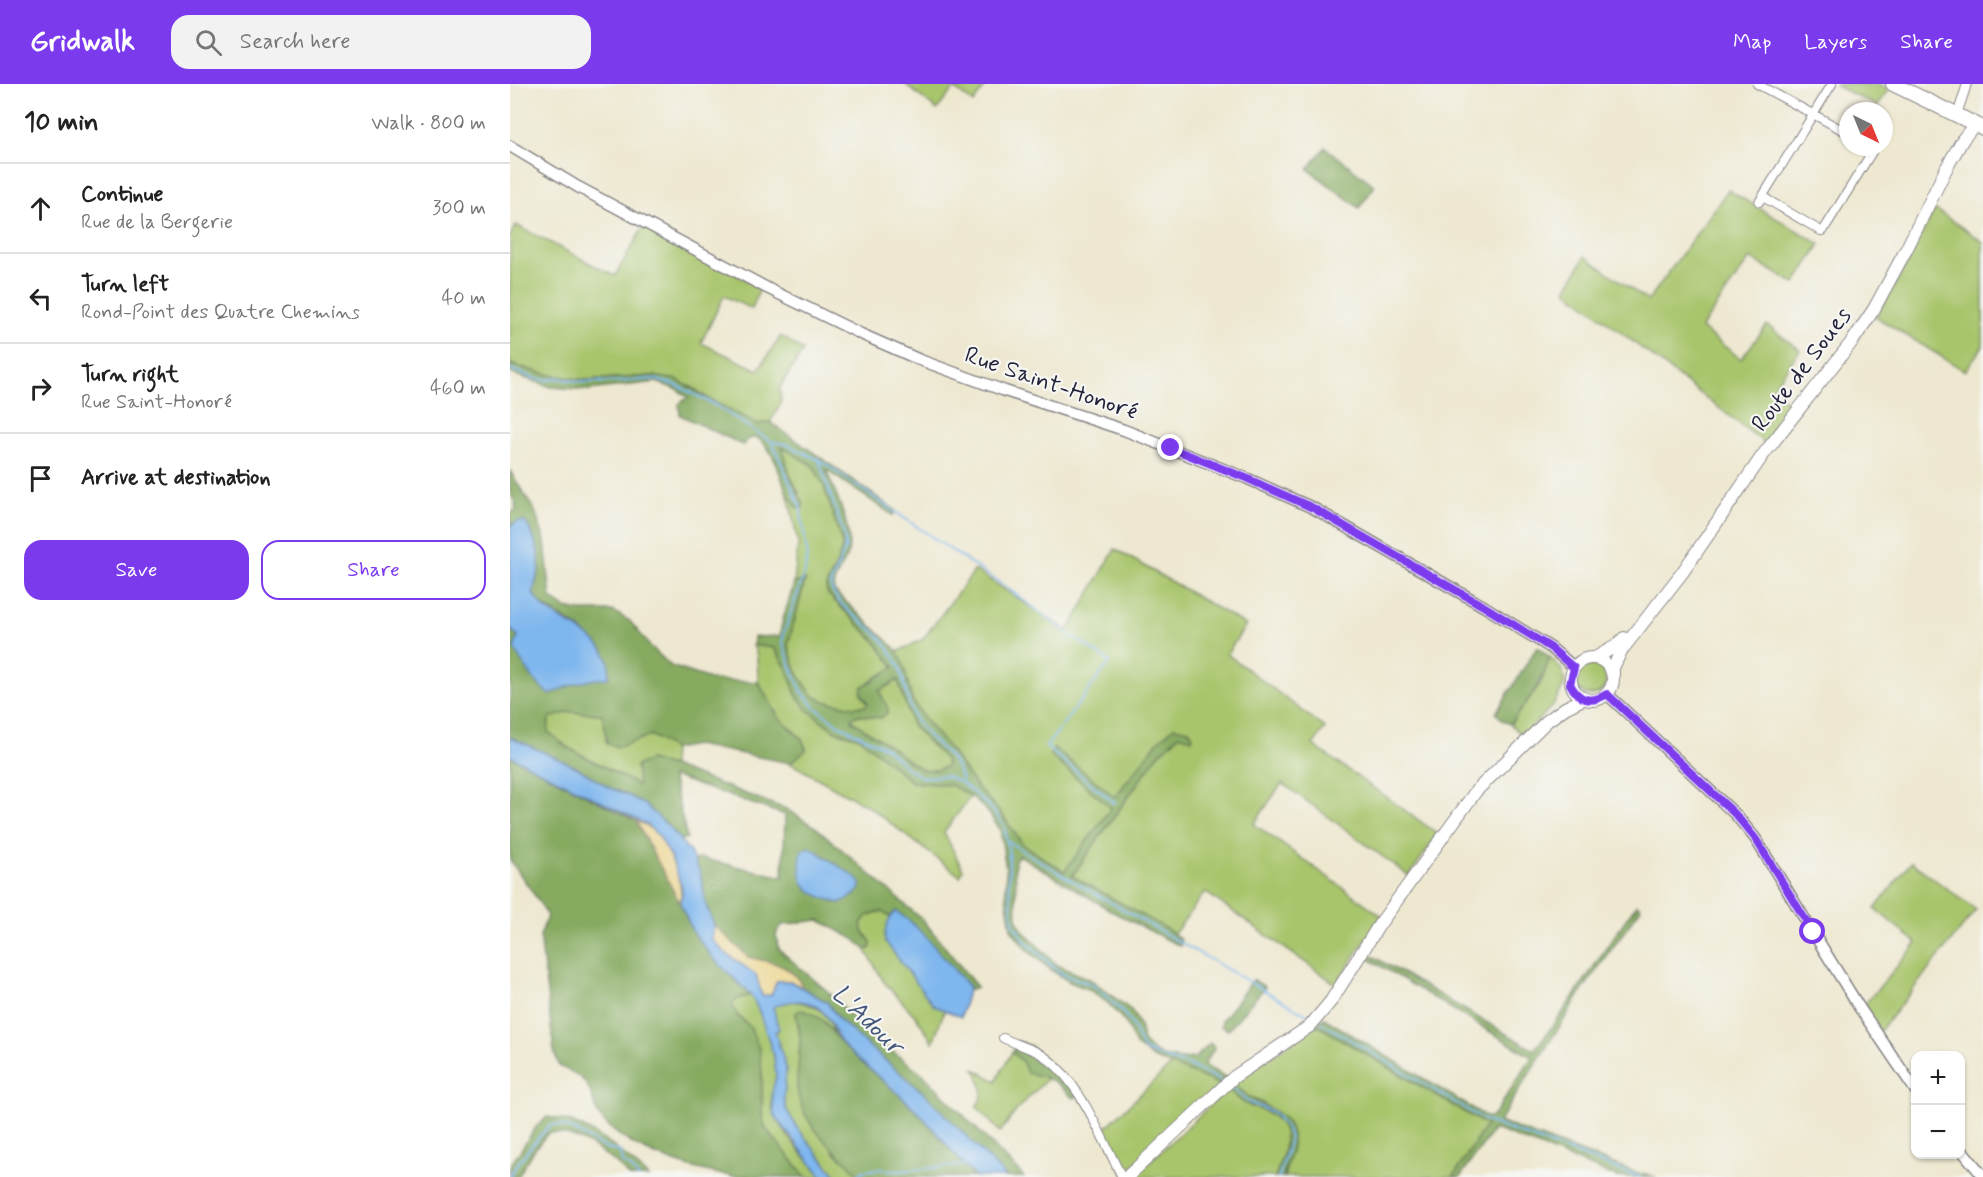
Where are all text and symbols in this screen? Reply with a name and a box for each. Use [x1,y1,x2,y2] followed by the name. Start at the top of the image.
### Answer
[171,15,591,69] search box
[30,24,135,61] text: Gridwalk
[192,26,225,59] icon: search
[240,28,351,56] text: Search here
[1733,28,1771,56] text: Map
[1804,28,1867,56] text: Layers
[1900,28,1953,56] text: Share
[1839,102,1893,156] north arrow
[24,106,99,140] text: 10 min
[371,110,486,137] text: Walk · 800 m
[81,181,163,209] text: Continue
[24,192,57,225] icon: ahead
[432,195,486,222] text: 300 m
[81,209,233,236] text: Rue de la Bergerie
[81,271,169,299] text: Turn left
[24,282,57,315] icon: left
[442,285,486,312] text: 40 m
[81,299,360,326] text: Rond-Point des Quatre Chemins
[1745,301,1859,439] street label: Route de Soues
[960,340,1142,428] street label: Rue Saint-Honoré
[81,361,179,389] text: Turn right
[24,372,57,405] icon: right
[430,375,486,402] text: 460 m
[81,389,232,416] text: Rue Saint-Honoré
[1157,434,1183,460] route end
[24,462,57,495] icon: arrive
[81,464,271,492] text: Arrive at destination
[24,540,249,600] button: Save
[261,540,486,600] button: Share
[1799,918,1825,944] route start
[824,978,912,1065] water label: L'Adour
[1911,1051,1965,1159] map controls
[1911,1051,1965,1105] button: +
[1911,1105,1965,1159] button: −

